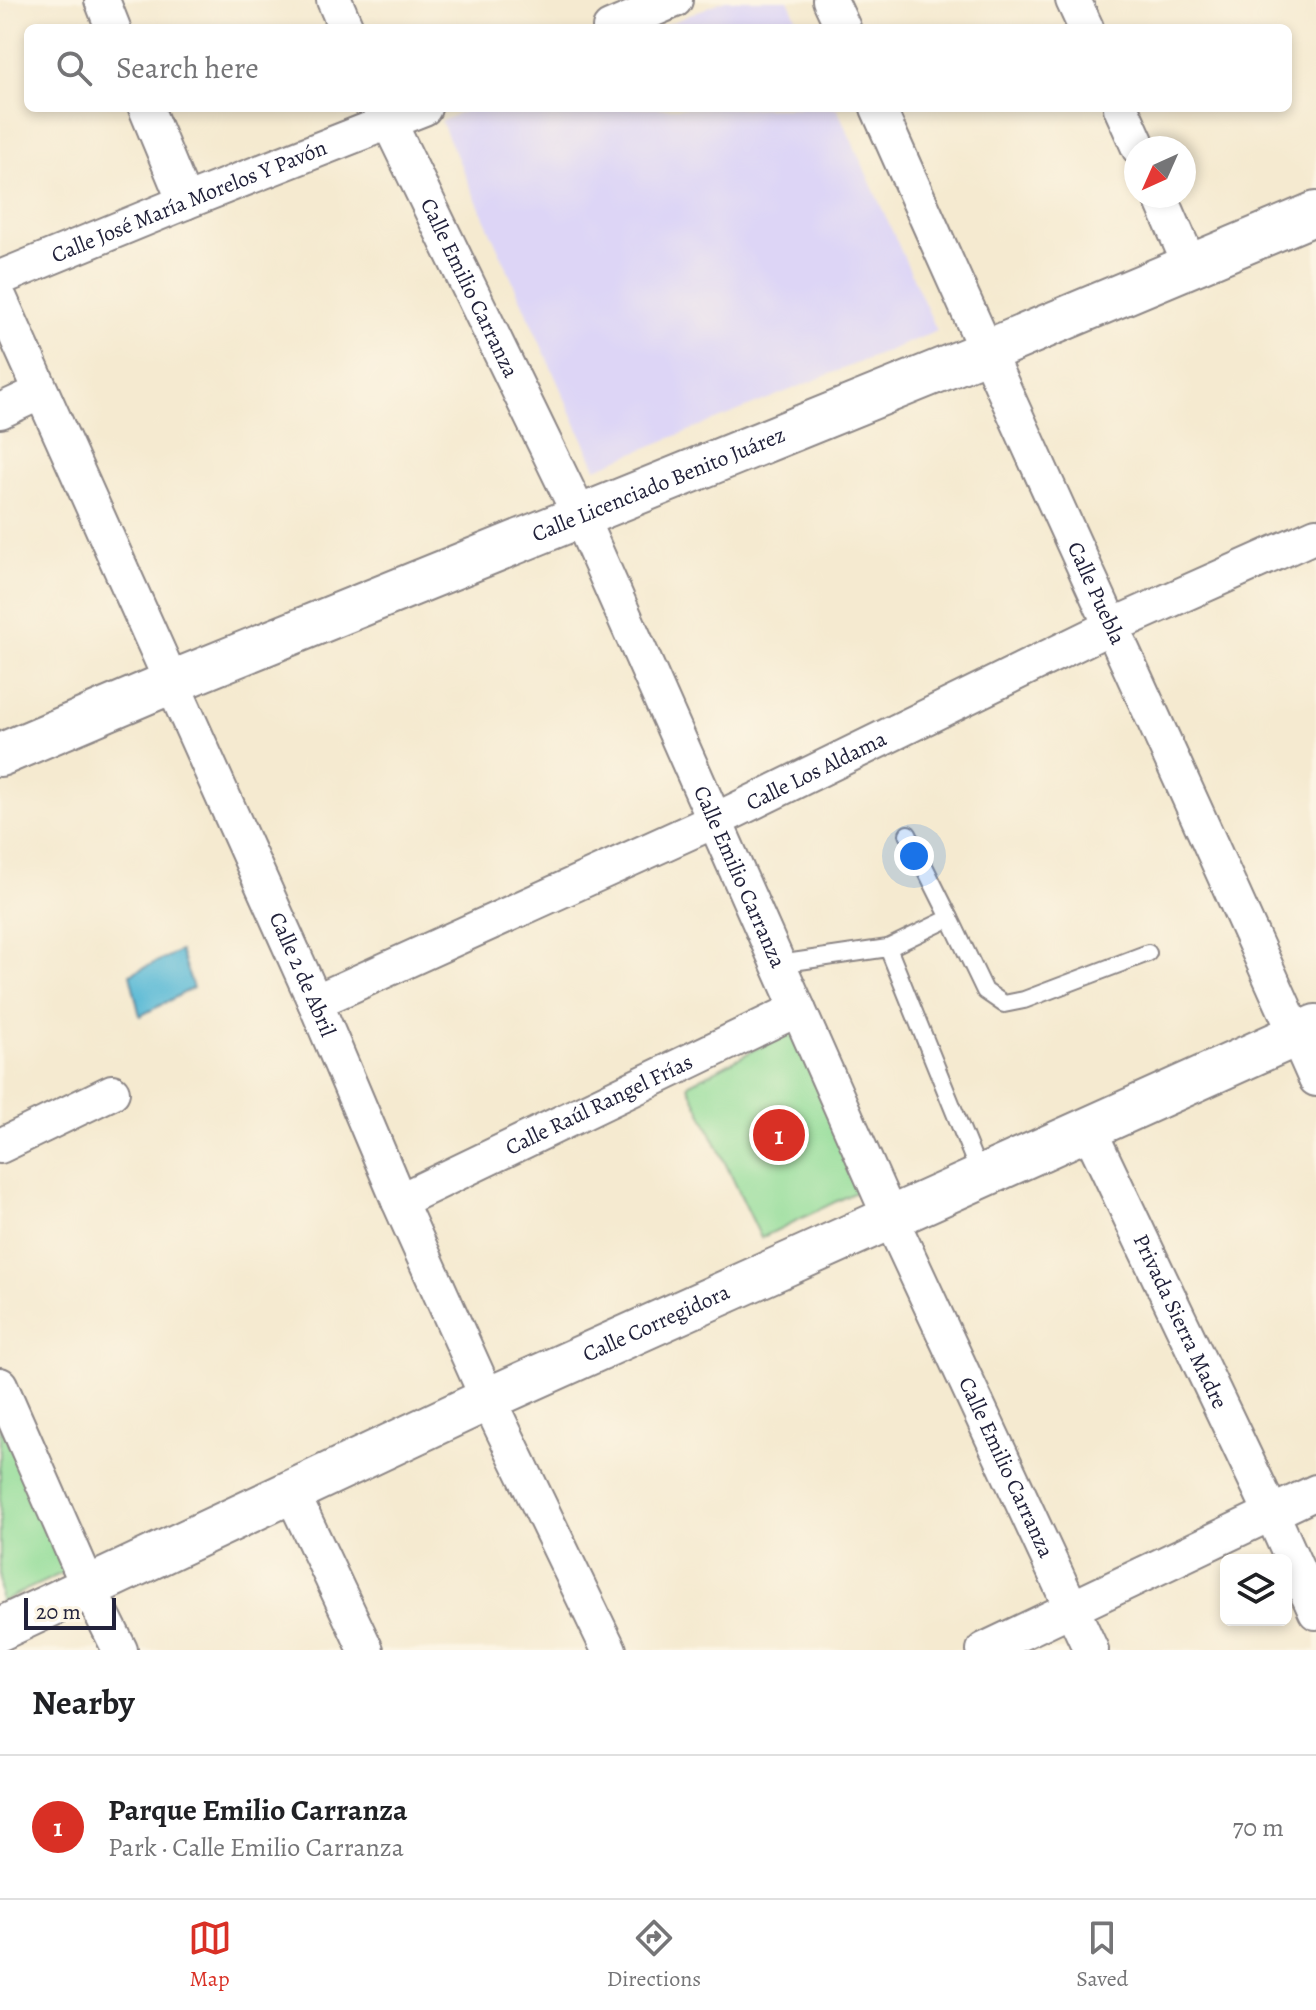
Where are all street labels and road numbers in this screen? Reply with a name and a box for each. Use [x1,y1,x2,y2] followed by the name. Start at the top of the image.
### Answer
[47,133,331,270] street label: Calle José María Morelos Y Pavón
[413,193,526,383] street label: Calle Emilio Carranza
[527,420,790,549] street label: Calle Licenciado Benito Juárez
[1060,537,1133,650] street label: Calle Puebla
[741,723,892,818] street label: Calle Los Aldama
[686,781,793,973] street label: Calle Emilio Carranza
[262,907,343,1041] street label: Calle 2 de Abril
[500,1047,698,1163] street label: Calle Raúl Rangel Frías
[1126,1229,1235,1414] street label: Privada Sierra Madre
[578,1277,735,1369] street label: Calle Corregidora
[951,1372,1061,1563] street label: Calle Emilio Carranza

